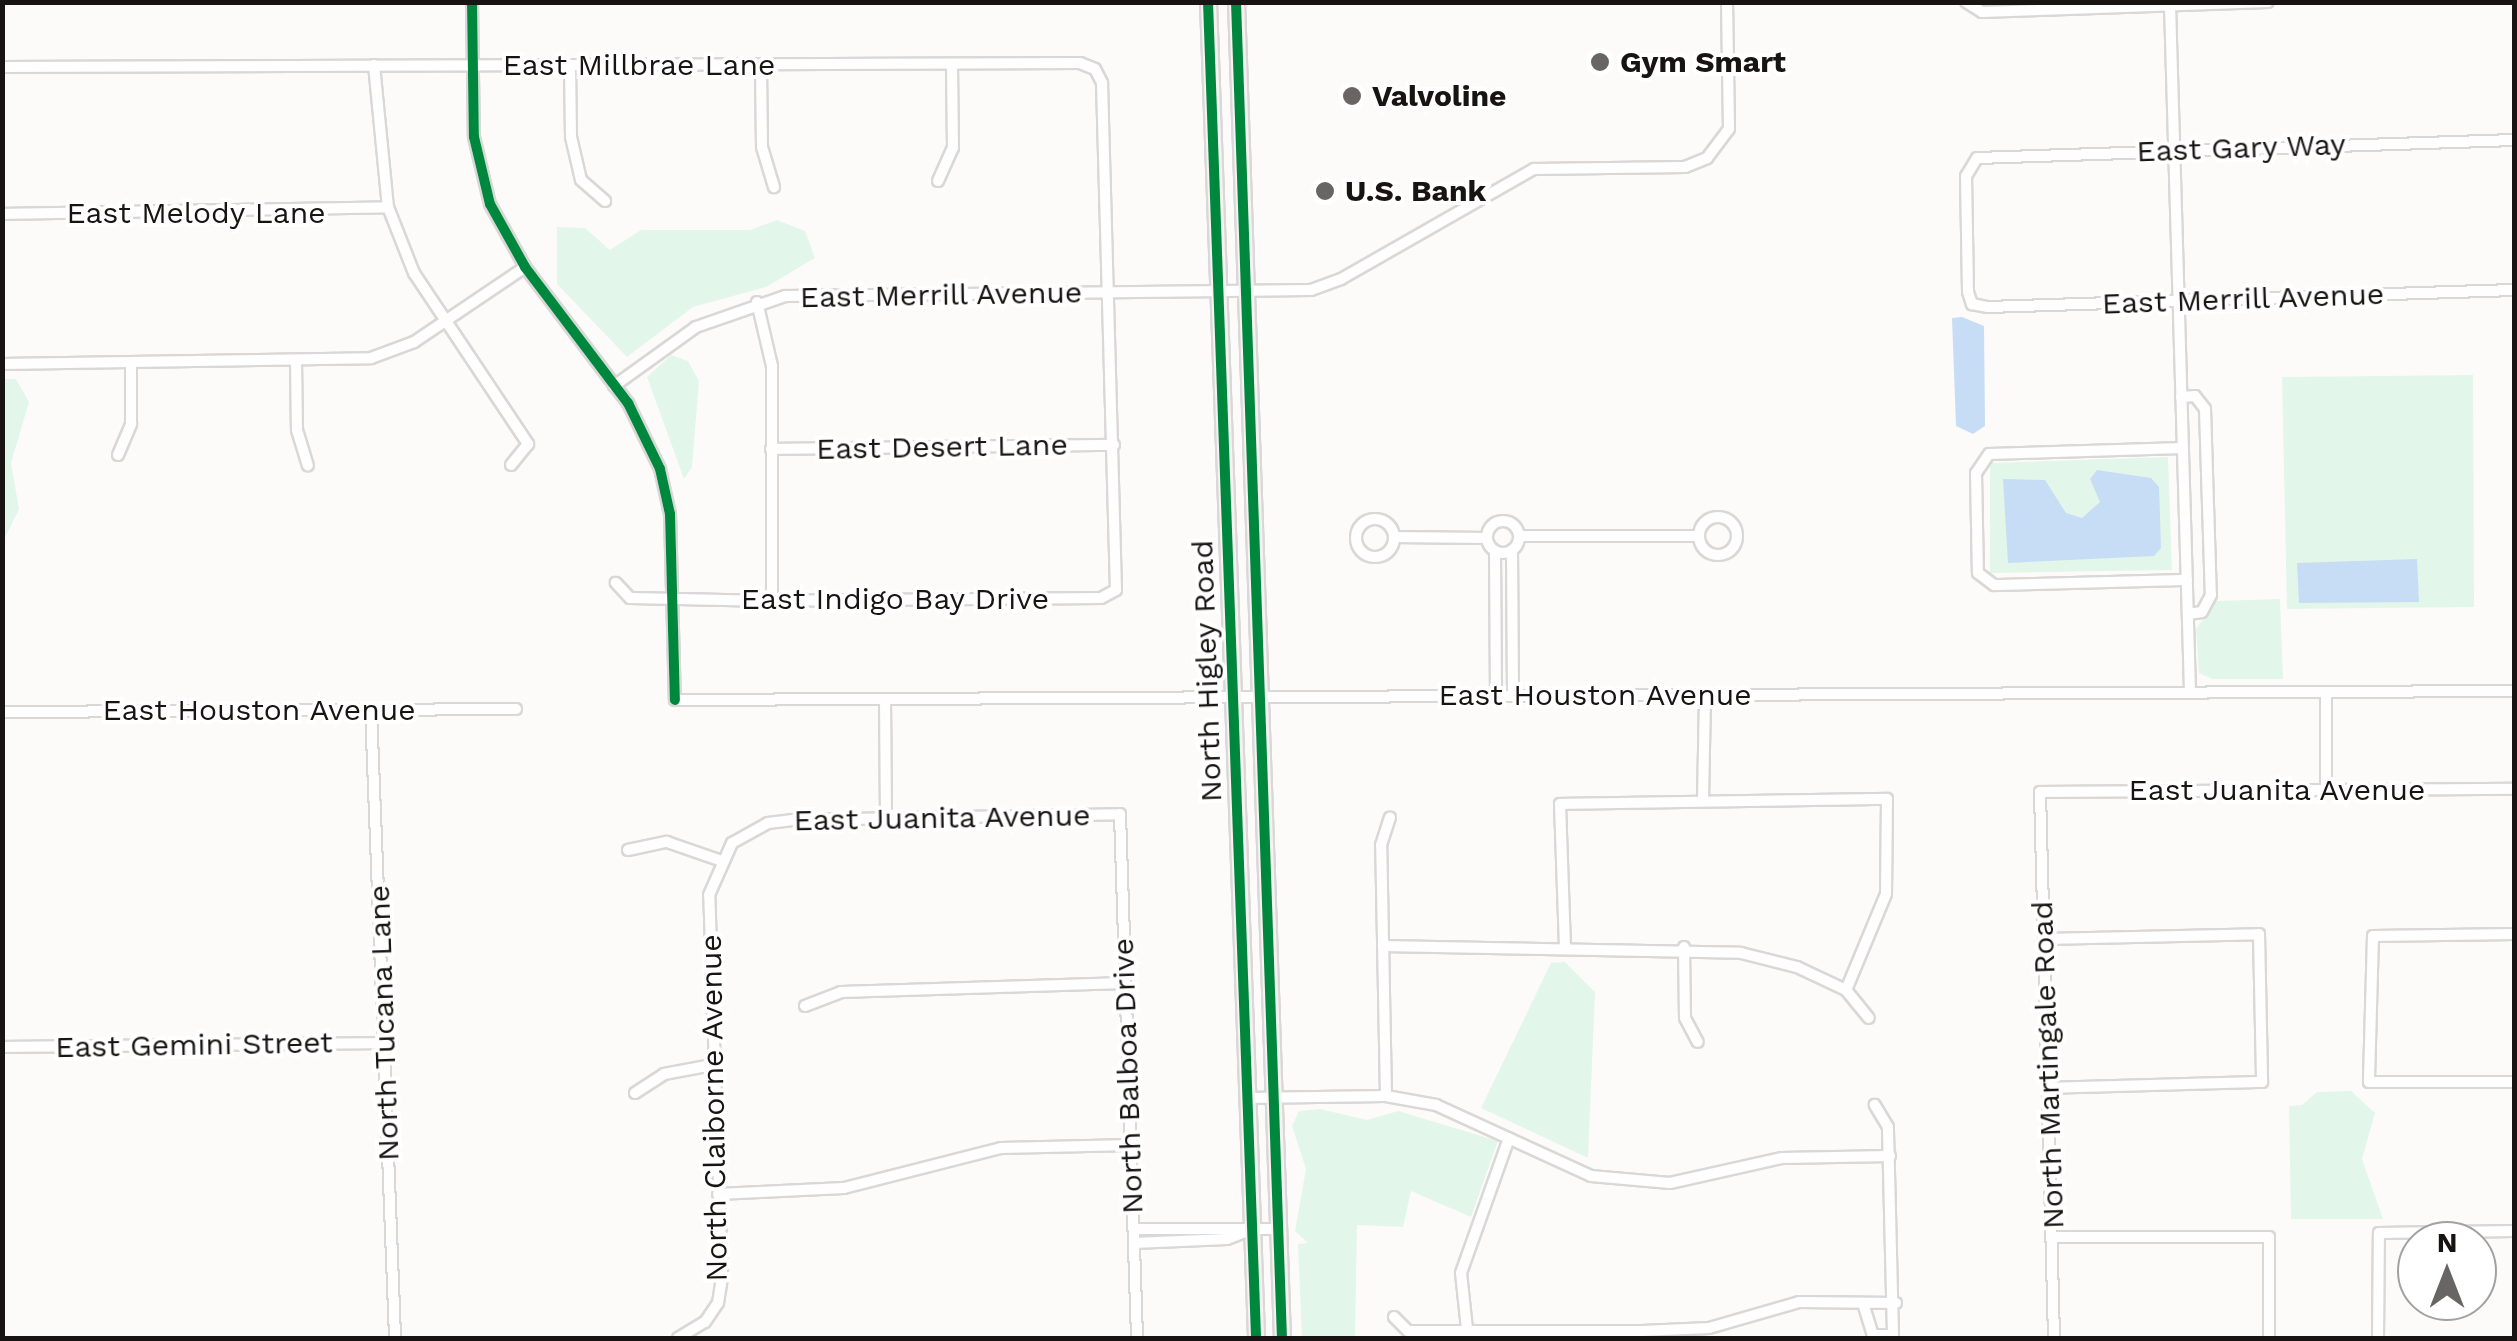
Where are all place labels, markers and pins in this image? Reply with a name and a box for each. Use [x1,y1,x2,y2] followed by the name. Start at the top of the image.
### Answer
[1620,44,1786,80] place label: Gym Smart
[1589,51,1611,73] marker: Gym Smart
[1372,78,1506,114] place label: Valvoline
[1341,85,1363,107] marker: Valvoline
[1345,173,1486,209] place label: U.S. Bank
[1314,180,1336,202] marker: U.S. Bank

